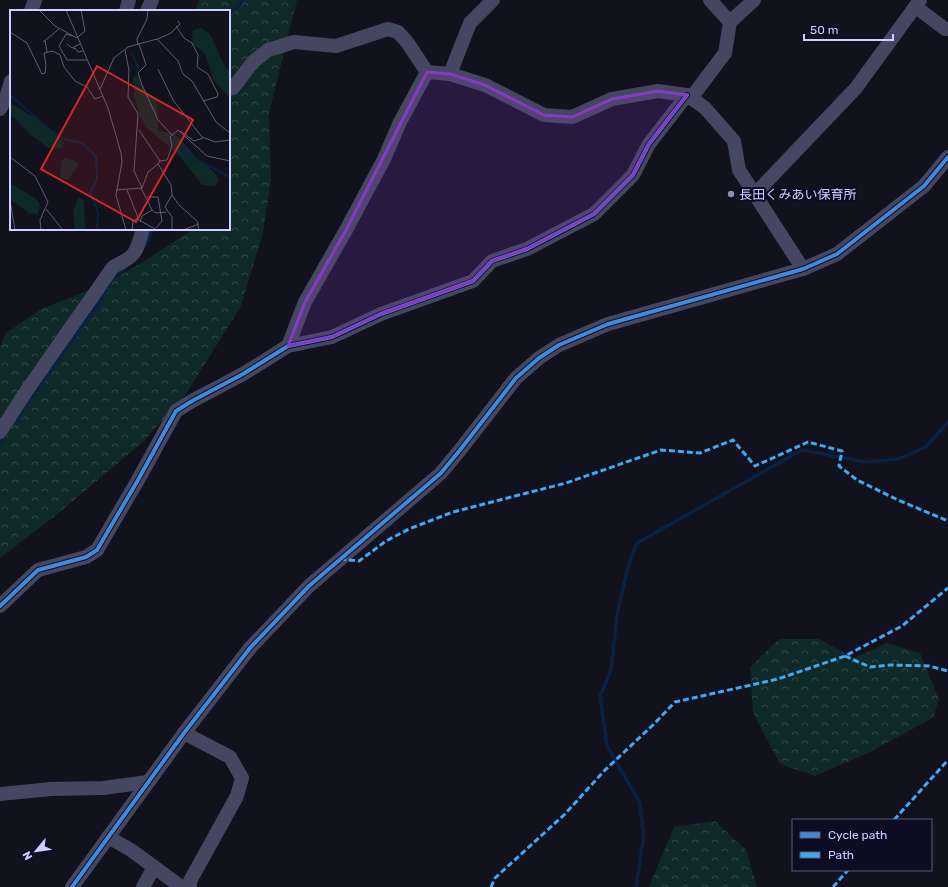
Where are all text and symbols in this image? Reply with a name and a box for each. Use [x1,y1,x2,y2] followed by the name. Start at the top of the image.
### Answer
[10,10,230,230] inset map
[804,16,893,42] scale bar
[810,23,838,37] text: 50 m
[739,187,857,202] place label: 長田くみあい保育所
[726,189,736,199] marker: 長田くみあい保育所
[792,819,932,871] legend
[828,828,887,842] text: Cycle path
[16,831,56,871] north arrow
[828,848,854,862] text: Path
[20,849,35,862] text: N

